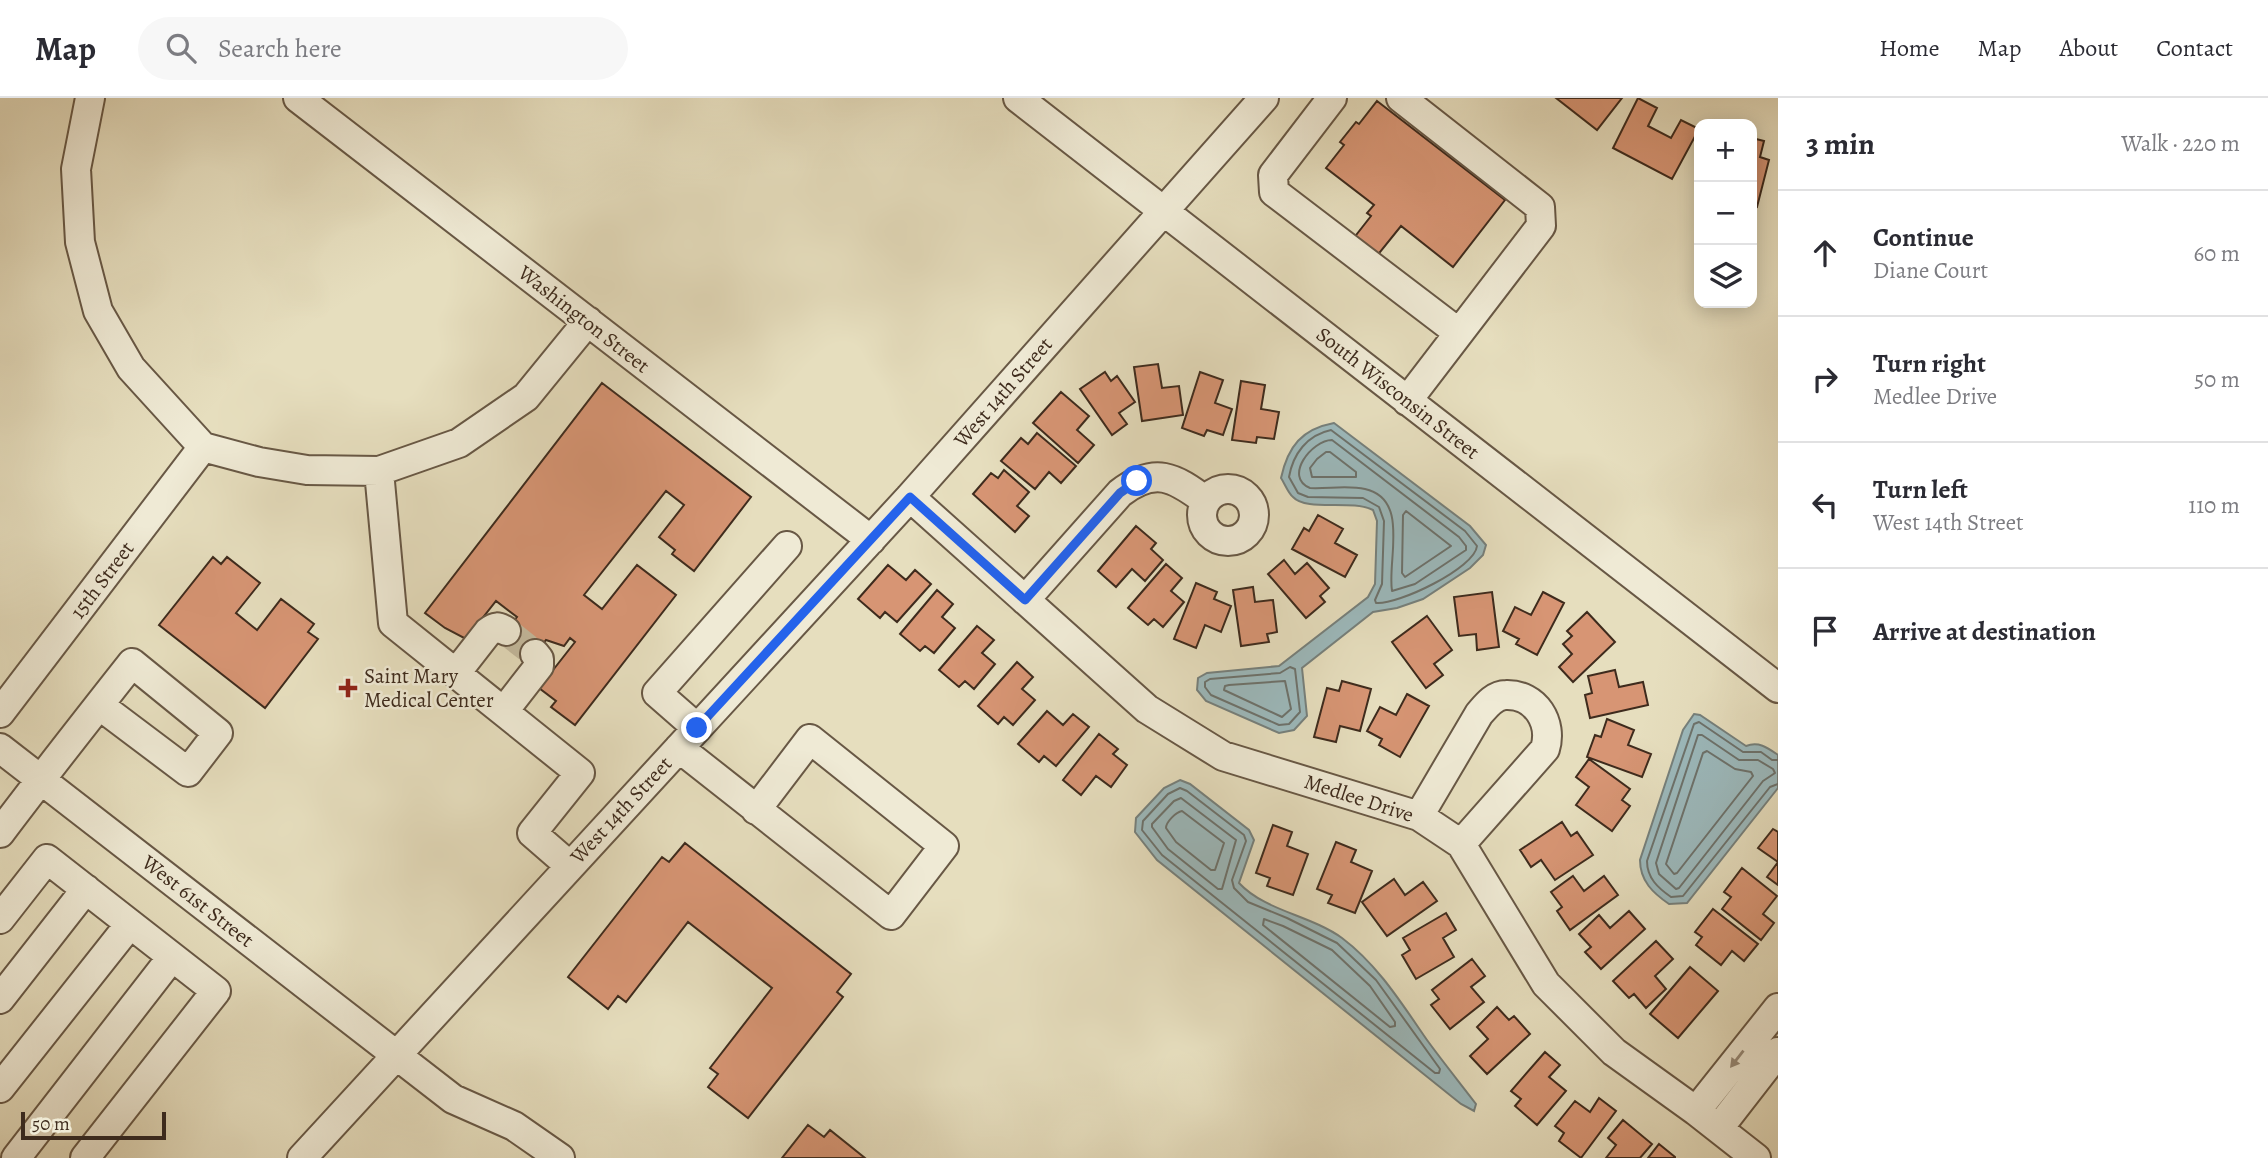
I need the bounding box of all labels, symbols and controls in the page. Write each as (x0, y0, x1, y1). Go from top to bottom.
search box (138, 17, 628, 80)
text: Map (35, 26, 96, 71)
icon: search (162, 29, 200, 67)
text: Search here (218, 31, 342, 66)
text: Home (1879, 32, 1940, 64)
text: Map (1978, 32, 2022, 64)
text: About (2060, 32, 2118, 64)
text: Contact (2156, 32, 2233, 64)
map controls (1694, 119, 1757, 308)
button: + (1694, 119, 1757, 182)
text: 3 min (1806, 124, 1875, 164)
text: Walk · 220 m (2121, 128, 2240, 159)
button: − (1694, 182, 1757, 245)
text: Continue (1873, 220, 1974, 255)
icon: ahead (1806, 234, 1844, 272)
text: 60 m (2193, 238, 2240, 269)
button: layers (1694, 245, 1757, 308)
text: Diane Court (1873, 255, 1988, 286)
street label: Washington Street (512, 258, 656, 379)
street label: South Wisconsin Street (1311, 320, 1486, 466)
street label: West 14th Street (947, 331, 1059, 454)
text: Turn right (1873, 346, 1986, 381)
icon: right (1806, 360, 1844, 398)
text: 50 m (2194, 364, 2240, 395)
text: Medlee Drive (1873, 381, 1997, 412)
route start (1121, 465, 1152, 496)
text: Turn left (1873, 472, 1968, 507)
icon: left (1806, 486, 1844, 524)
text: 110 m (2188, 490, 2240, 521)
text: West 14th Street (1873, 507, 2024, 538)
street label: 15th Street (64, 536, 140, 624)
icon: arrive (1806, 612, 1844, 650)
text: Arrive at destination (1873, 614, 2096, 649)
place label: Saint Mary Medical Center (364, 662, 494, 714)
marker: Saint Mary Medical Center (338, 678, 358, 698)
route end (681, 712, 712, 743)
street label: West 14th Street (563, 750, 678, 871)
street label: Medlee Drive (1301, 767, 1417, 829)
street label: West 61st Street (135, 848, 260, 954)
one-way arrow (1730, 1051, 1745, 1068)
scale bar (21, 1109, 166, 1141)
text: 50 m (32, 1111, 70, 1137)

